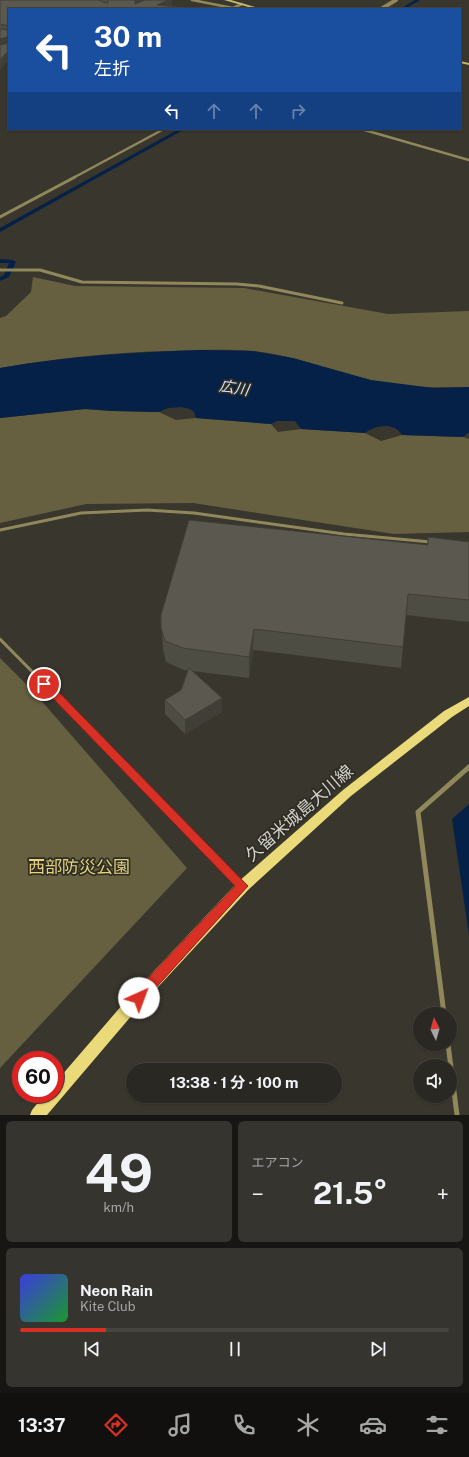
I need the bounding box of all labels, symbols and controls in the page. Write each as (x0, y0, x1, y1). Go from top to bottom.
text: 30 m (94, 20, 162, 53)
icon: left (28, 24, 80, 76)
text: 左折 (94, 58, 130, 79)
icon: left (161, 100, 183, 122)
icon: ahead (203, 100, 225, 122)
icon: ahead (245, 100, 267, 122)
icon: right (287, 100, 309, 122)
water label: 広川 (218, 377, 252, 399)
pin (27, 667, 61, 701)
icon: arrive (33, 673, 55, 695)
street label: 久留米城島大川線 (241, 761, 357, 865)
park label: 西部防災公園 (28, 857, 130, 877)
position arrow (118, 977, 160, 1019)
north arrow (413, 1007, 457, 1051)
map controls (413, 1007, 457, 1103)
speed limit sign: 60 (12, 1051, 64, 1103)
button: sound (413, 1059, 457, 1103)
text: 13:38 · 1 分 · 100 m (170, 1074, 298, 1091)
text: 49 (85, 1143, 153, 1204)
text: エアコン (252, 1155, 304, 1170)
text: 21.5° (313, 1175, 387, 1211)
text: − (252, 1181, 264, 1207)
text: + (437, 1181, 449, 1207)
text: km/h (103, 1200, 134, 1215)
text: Neon Rain (80, 1282, 153, 1299)
text: Kite Club (80, 1299, 135, 1314)
icon: previous (81, 1338, 103, 1360)
icon: pause (224, 1338, 246, 1360)
icon: next (367, 1338, 389, 1360)
icon: directions (102, 1411, 130, 1439)
icon: music (166, 1411, 194, 1439)
icon: phone (230, 1411, 258, 1439)
icon: climate (294, 1411, 322, 1439)
icon: car (359, 1411, 387, 1439)
icon: filters (423, 1411, 451, 1439)
text: 13:37 (18, 1415, 66, 1436)

